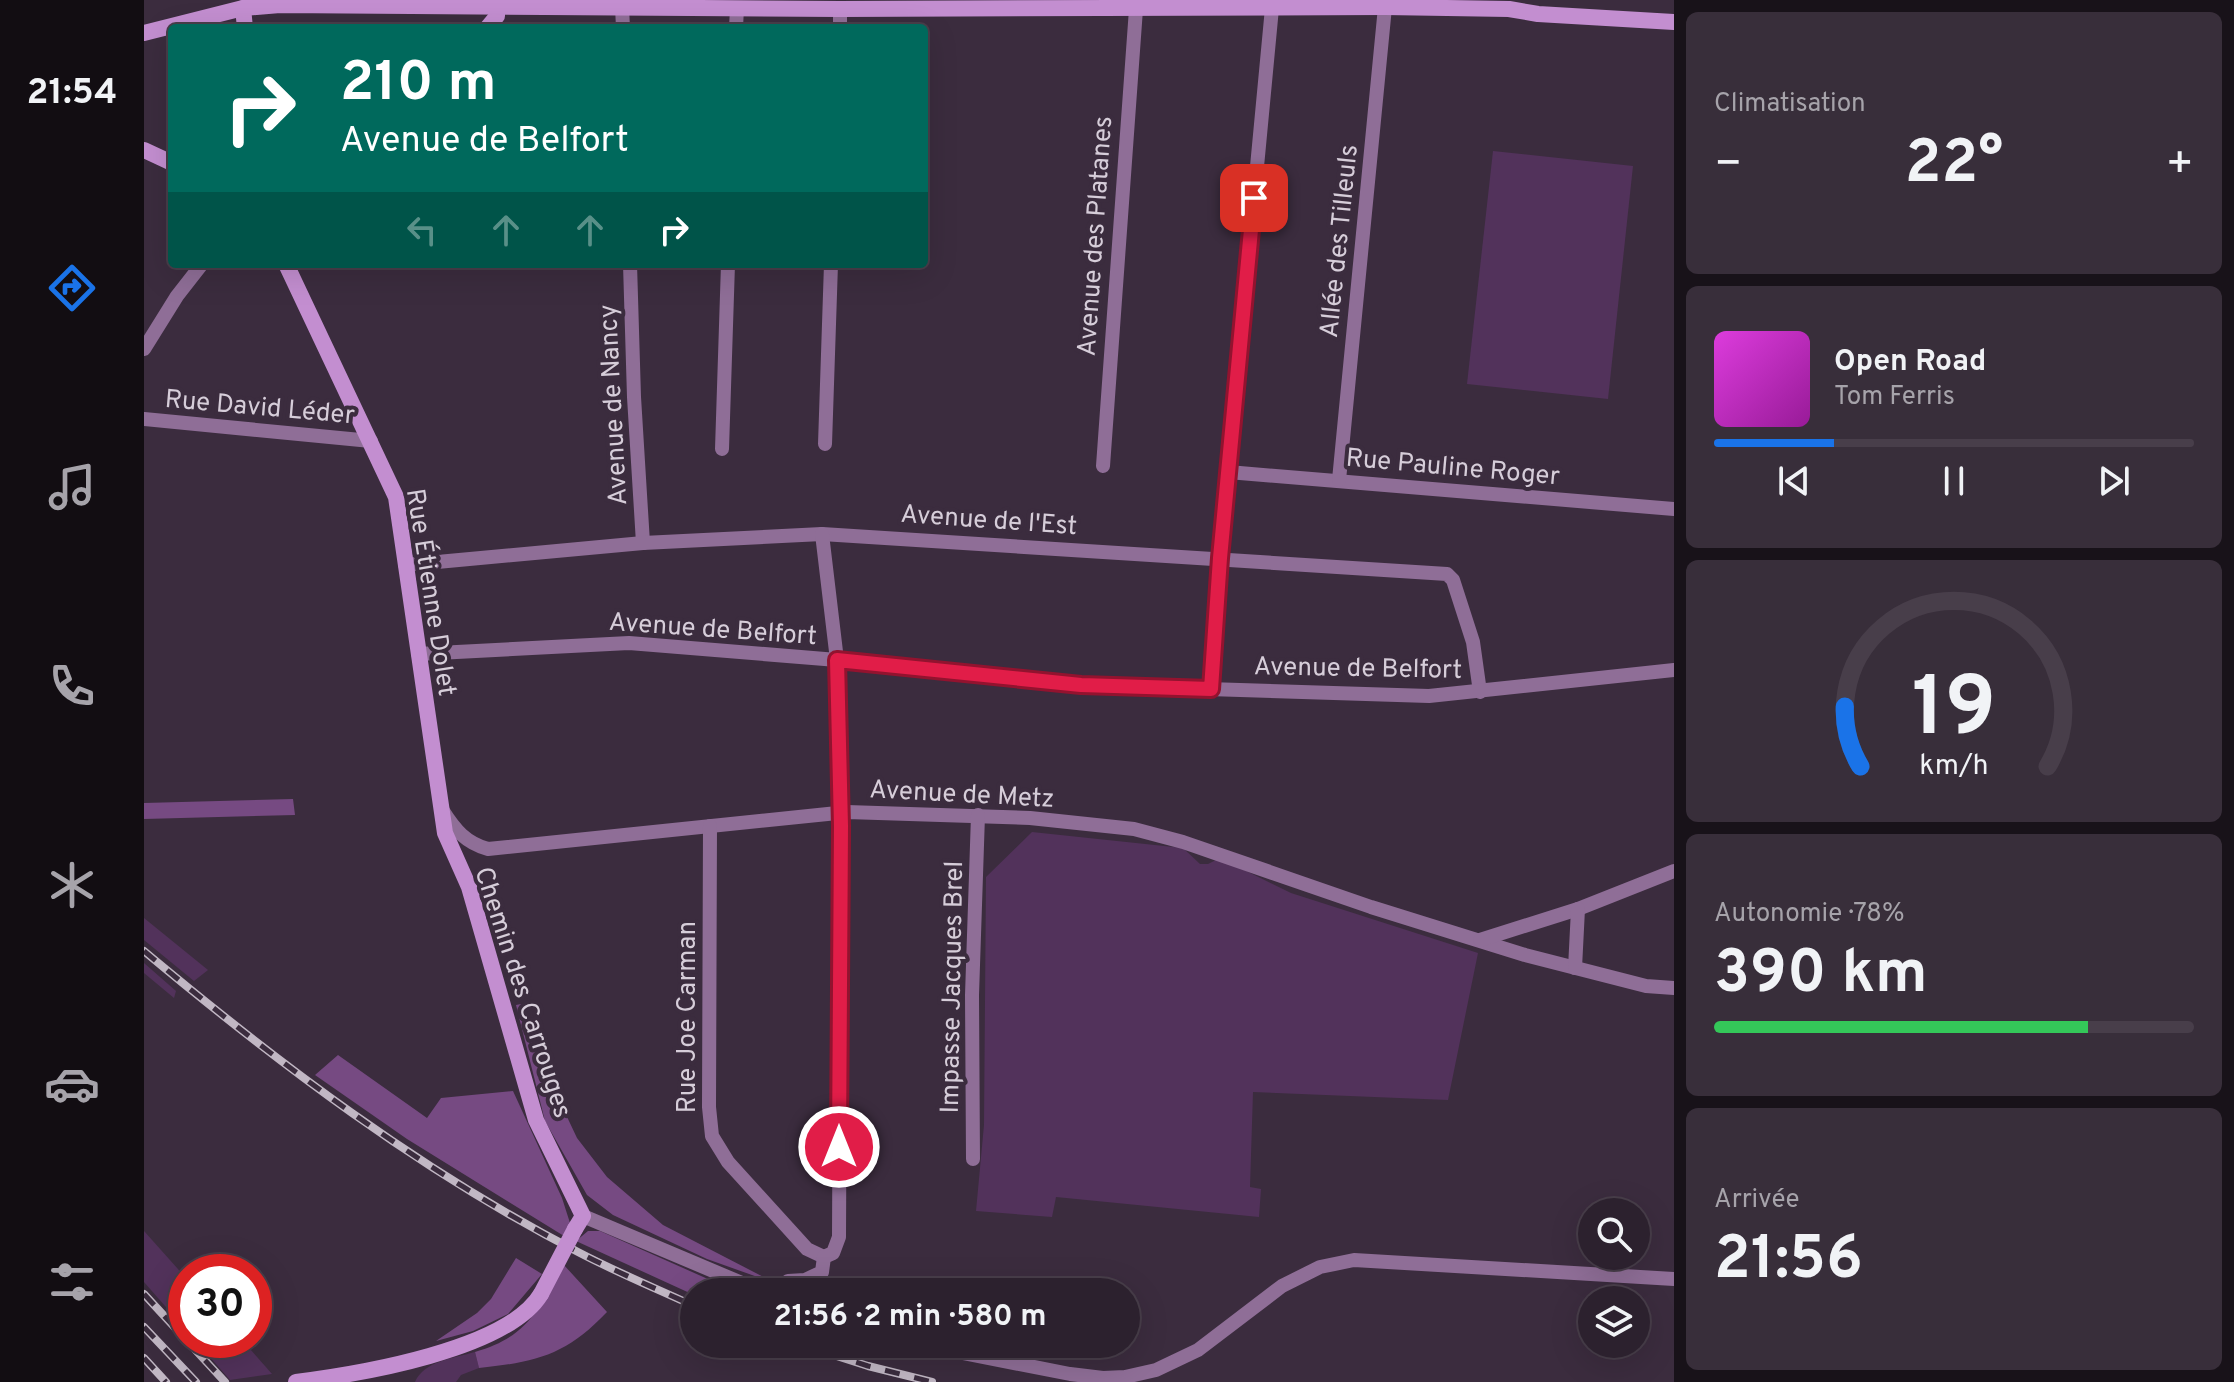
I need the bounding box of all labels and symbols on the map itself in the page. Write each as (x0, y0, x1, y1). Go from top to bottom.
street label: Avenue des Platanes (1072, 115, 1121, 357)
street label: Allée des Tilleuls (1314, 143, 1367, 339)
pin (1220, 164, 1288, 232)
street label: Avenue de Nancy (593, 303, 636, 506)
street label: Rue David Léder (163, 384, 356, 433)
street label: Rue Pauline Roger (1344, 443, 1561, 494)
street label: Rue Étienne Dolet (397, 486, 464, 698)
street label: Avenue de l'Est (899, 499, 1078, 544)
street label: Avenue de Belfort (608, 607, 818, 654)
street label: Avenue de Belfort (1253, 651, 1463, 688)
street label: Avenue de Metz (869, 774, 1055, 817)
street label: Impasse Jacques Brel (935, 860, 972, 1114)
street label: Chemin des Carrouges (465, 863, 578, 1122)
street label: Rue Joe Carman (672, 921, 705, 1113)
position arrow (797, 1105, 881, 1189)
speed limit sign: 30 (168, 1254, 272, 1358)

